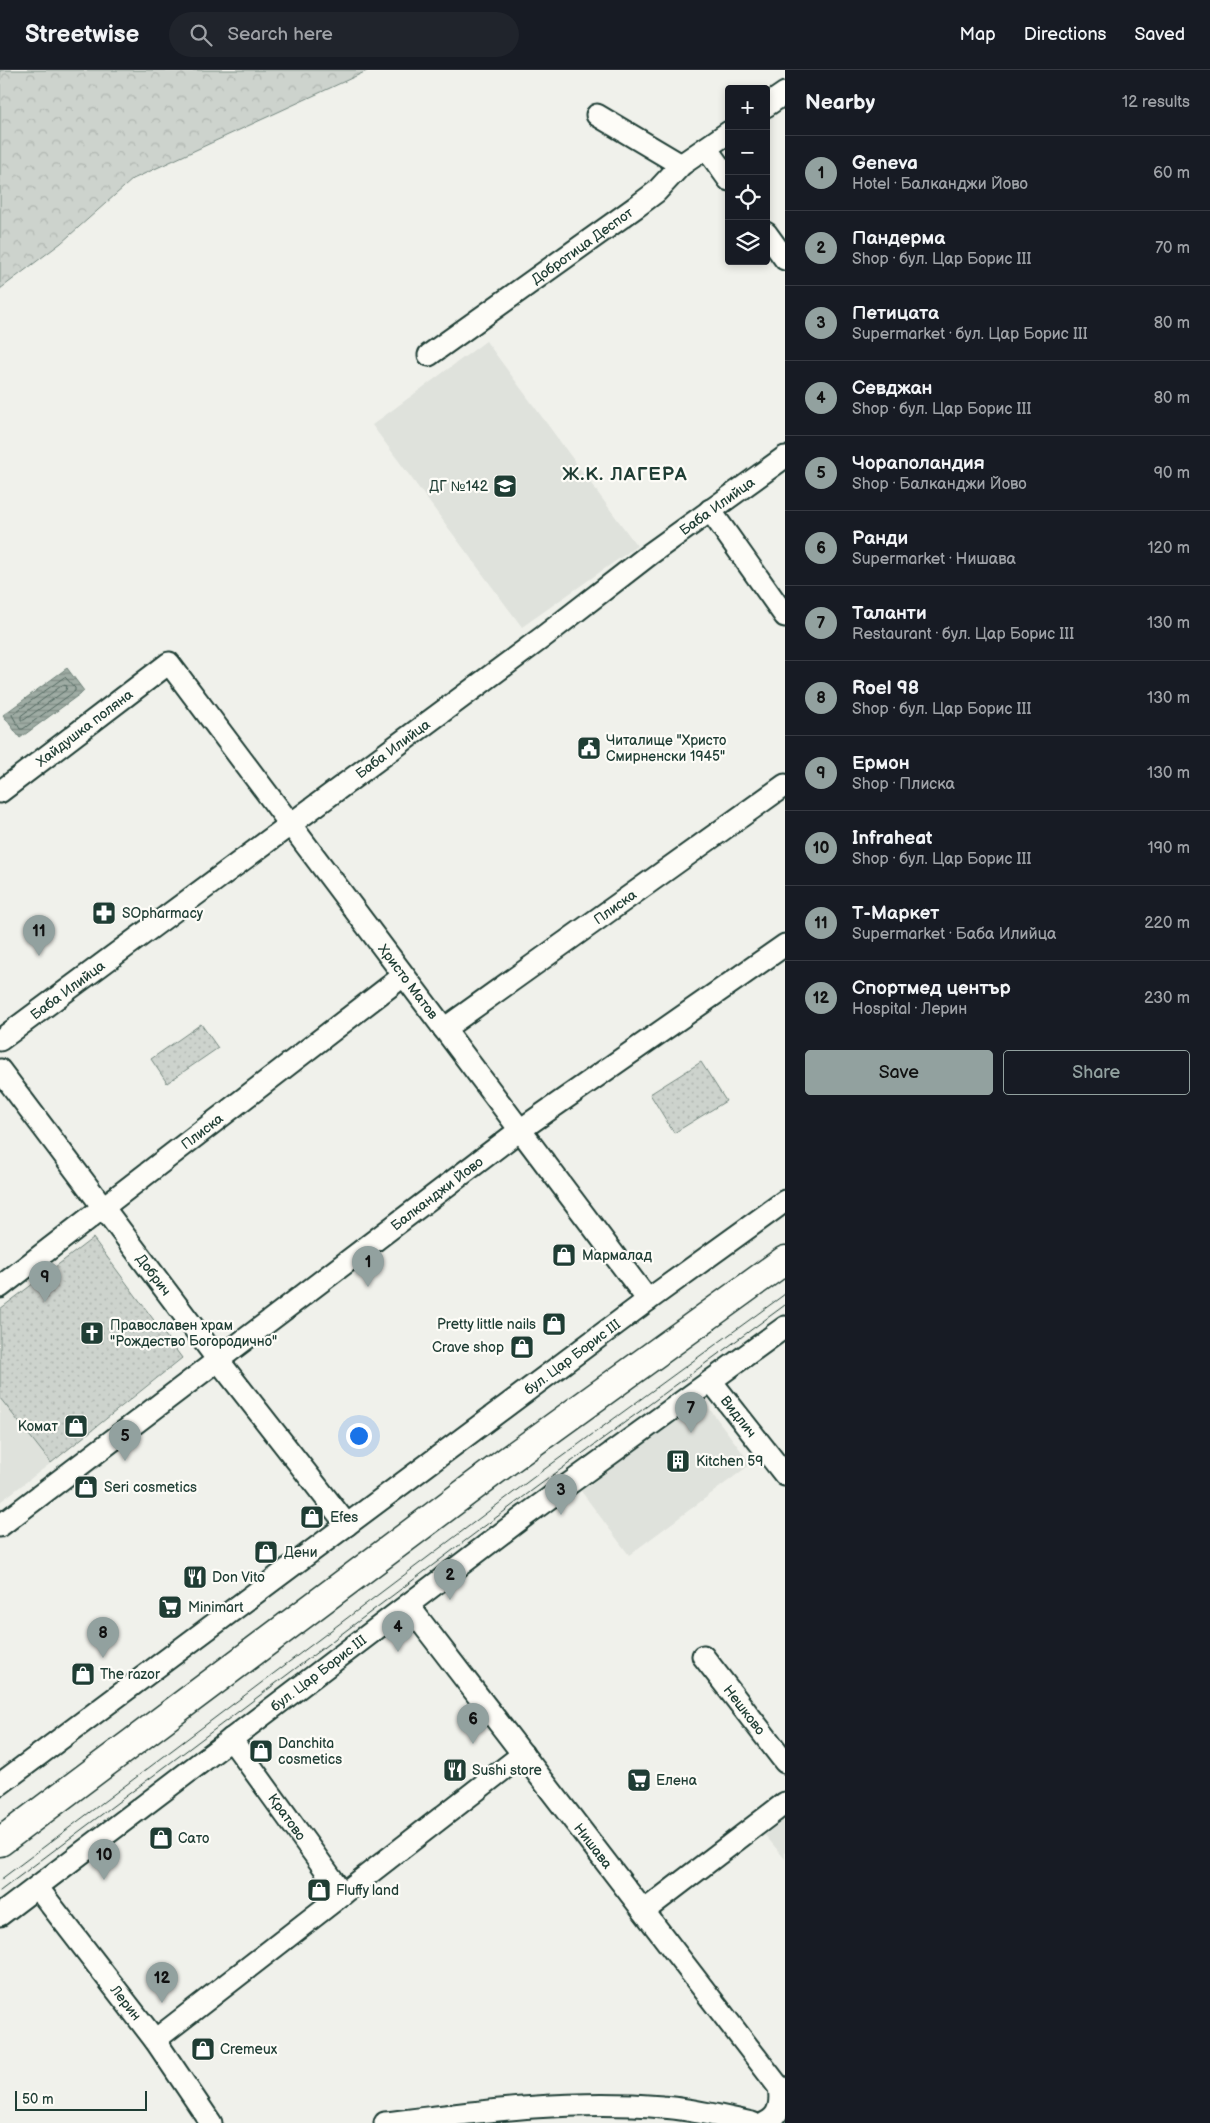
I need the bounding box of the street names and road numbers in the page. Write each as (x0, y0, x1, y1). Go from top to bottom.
street label: Добротица Деспот (528, 204, 637, 288)
street label: Баба Илийца (676, 473, 759, 539)
street label: Хайдушка поляна (33, 685, 137, 770)
street label: Баба Илийца (352, 715, 434, 782)
street label: Плиска (590, 886, 640, 928)
street label: Христо Матов (374, 941, 442, 1023)
street label: Баба Илийца (27, 957, 109, 1024)
street label: Плиска (178, 1110, 227, 1153)
street label: Балканджи Йово (388, 1153, 487, 1234)
street label: Добрич (132, 1251, 175, 1299)
street label: бул. Цар Борис III (521, 1316, 624, 1399)
street label: Видлич (717, 1392, 760, 1441)
street label: бул. Цар Борис III (267, 1631, 370, 1715)
street label: Нешково (720, 1682, 769, 1738)
street label: Кратово (264, 1790, 309, 1844)
street label: Нишава (570, 1820, 616, 1873)
street label: Лерин (106, 1981, 145, 2024)

